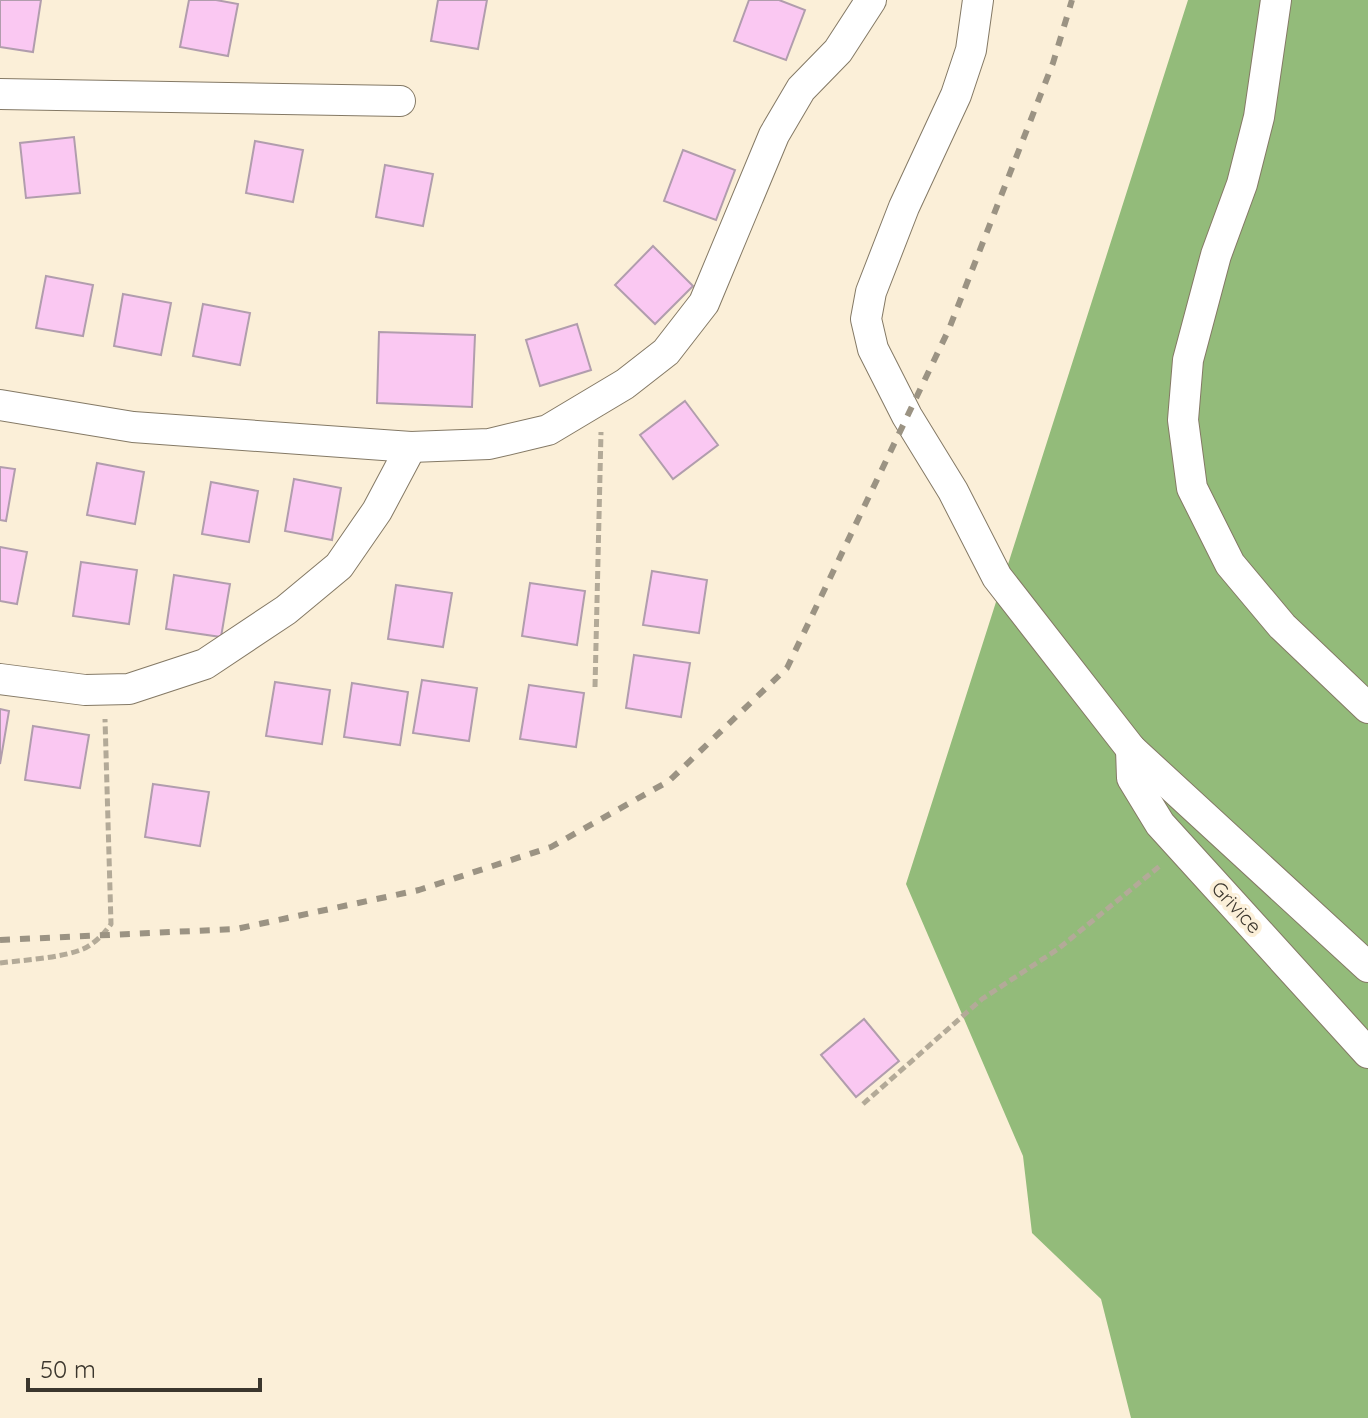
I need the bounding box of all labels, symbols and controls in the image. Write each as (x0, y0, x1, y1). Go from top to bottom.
street label: Grivice (1207, 876, 1267, 938)
scale bar (28, 1342, 260, 1392)
text: 50 m (40, 1354, 96, 1384)

